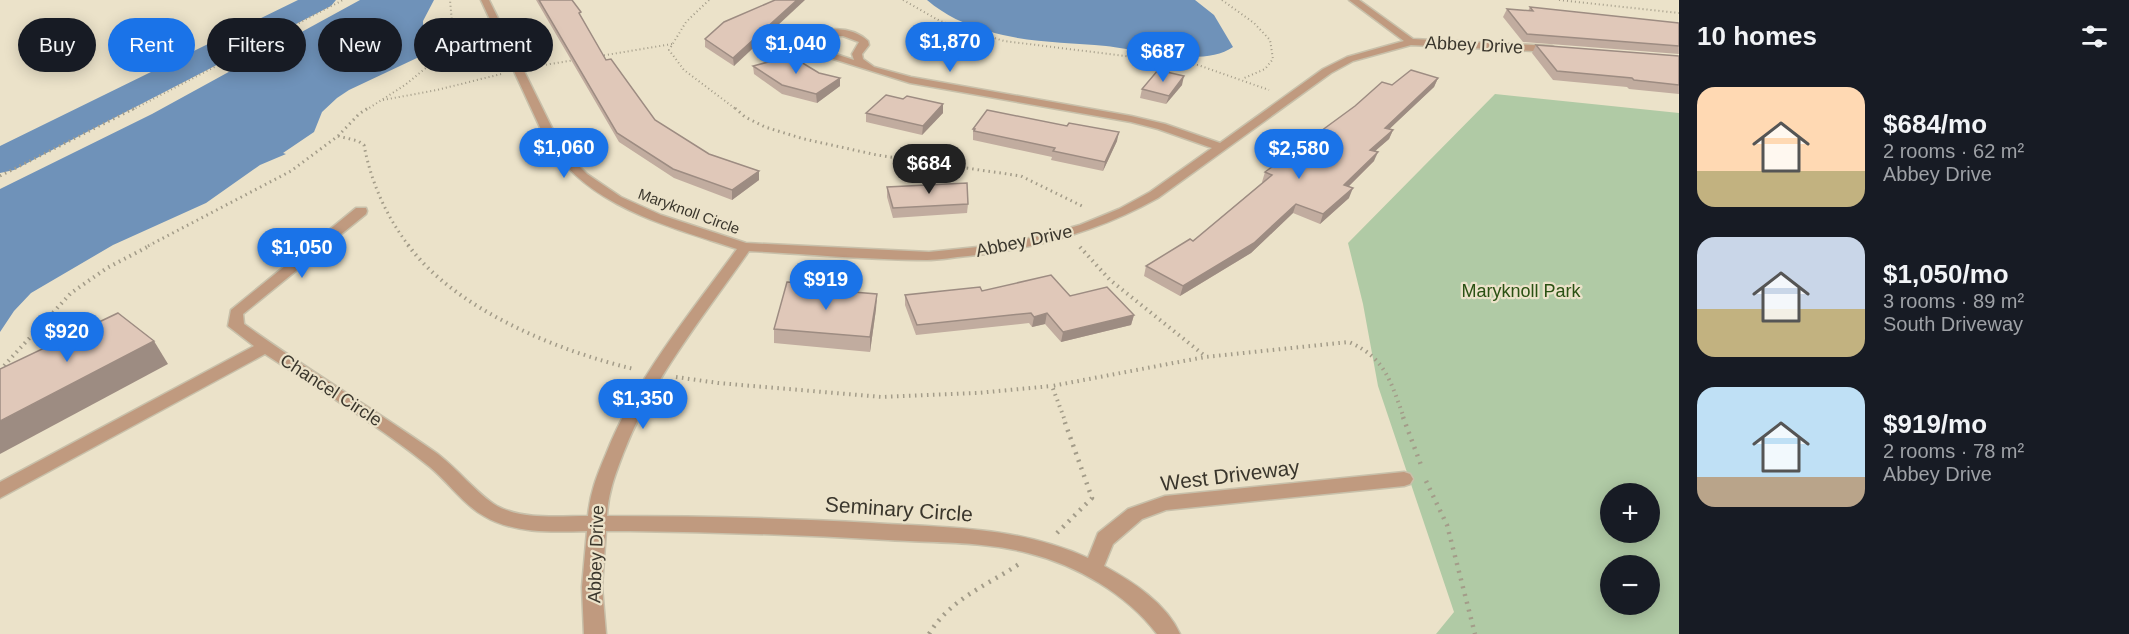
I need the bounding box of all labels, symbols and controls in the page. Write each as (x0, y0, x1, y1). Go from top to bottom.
chip: Buy (18, 18, 96, 72)
chip: Rent (108, 18, 195, 72)
chip: Filters (207, 18, 306, 72)
chip: New (318, 18, 402, 72)
chip: Apartment (414, 18, 553, 72)
icon: filters (2078, 20, 2111, 53)
text: 10 homes (1697, 21, 1817, 51)
pin: $1,870 (901, 22, 999, 73)
pin: $1,040 (747, 24, 845, 75)
text: $1,870 (919, 30, 981, 52)
text: $1,040 (765, 32, 827, 54)
pin: $687 (1127, 32, 1199, 83)
street label: Abbey Drive (1425, 32, 1523, 58)
text: $687 (1141, 40, 1185, 62)
text: $684/mo (1883, 109, 1987, 139)
icon: home (1745, 111, 1817, 183)
pin: $1,060 (515, 128, 613, 179)
pin: $2,580 (1250, 129, 1348, 180)
text: $1,060 (533, 136, 595, 158)
text: $2,580 (1268, 137, 1330, 159)
text: 2 rooms · 62 m² (1883, 140, 2024, 162)
pin: $684 (893, 144, 965, 195)
text: $684 (907, 152, 951, 174)
text: Abbey Drive (1883, 163, 1992, 185)
street label: Maryknoll Circle (636, 185, 742, 237)
street label: Abbey Drive (974, 221, 1074, 261)
pin: $1,050 (253, 228, 351, 279)
text: $1,050 (271, 236, 333, 258)
text: $1,050/mo (1883, 259, 2009, 289)
pin: $919 (790, 260, 862, 311)
icon: home (1745, 261, 1817, 333)
text: $919 (804, 268, 848, 290)
park label: Maryknoll Park (1461, 281, 1582, 301)
text: 3 rooms · 89 m² (1883, 290, 2024, 312)
pin: $920 (31, 312, 103, 363)
text: South Driveway (1883, 313, 2023, 335)
text: $920 (45, 320, 89, 342)
street label: Chancel Circle (276, 350, 386, 430)
pin: $1,350 (594, 379, 692, 430)
text: $1,350 (612, 387, 674, 409)
text: $919/mo (1883, 409, 1987, 439)
icon: home (1745, 411, 1817, 483)
text: 2 rooms · 78 m² (1883, 440, 2024, 462)
street label: West Driveway (1159, 455, 1301, 495)
text: Abbey Drive (1883, 463, 1992, 485)
map controls (1600, 483, 1660, 615)
button: + (1600, 483, 1660, 543)
street label: Seminary Circle (824, 492, 974, 526)
street label: Abbey Drive (584, 505, 608, 603)
button: − (1600, 555, 1660, 615)

